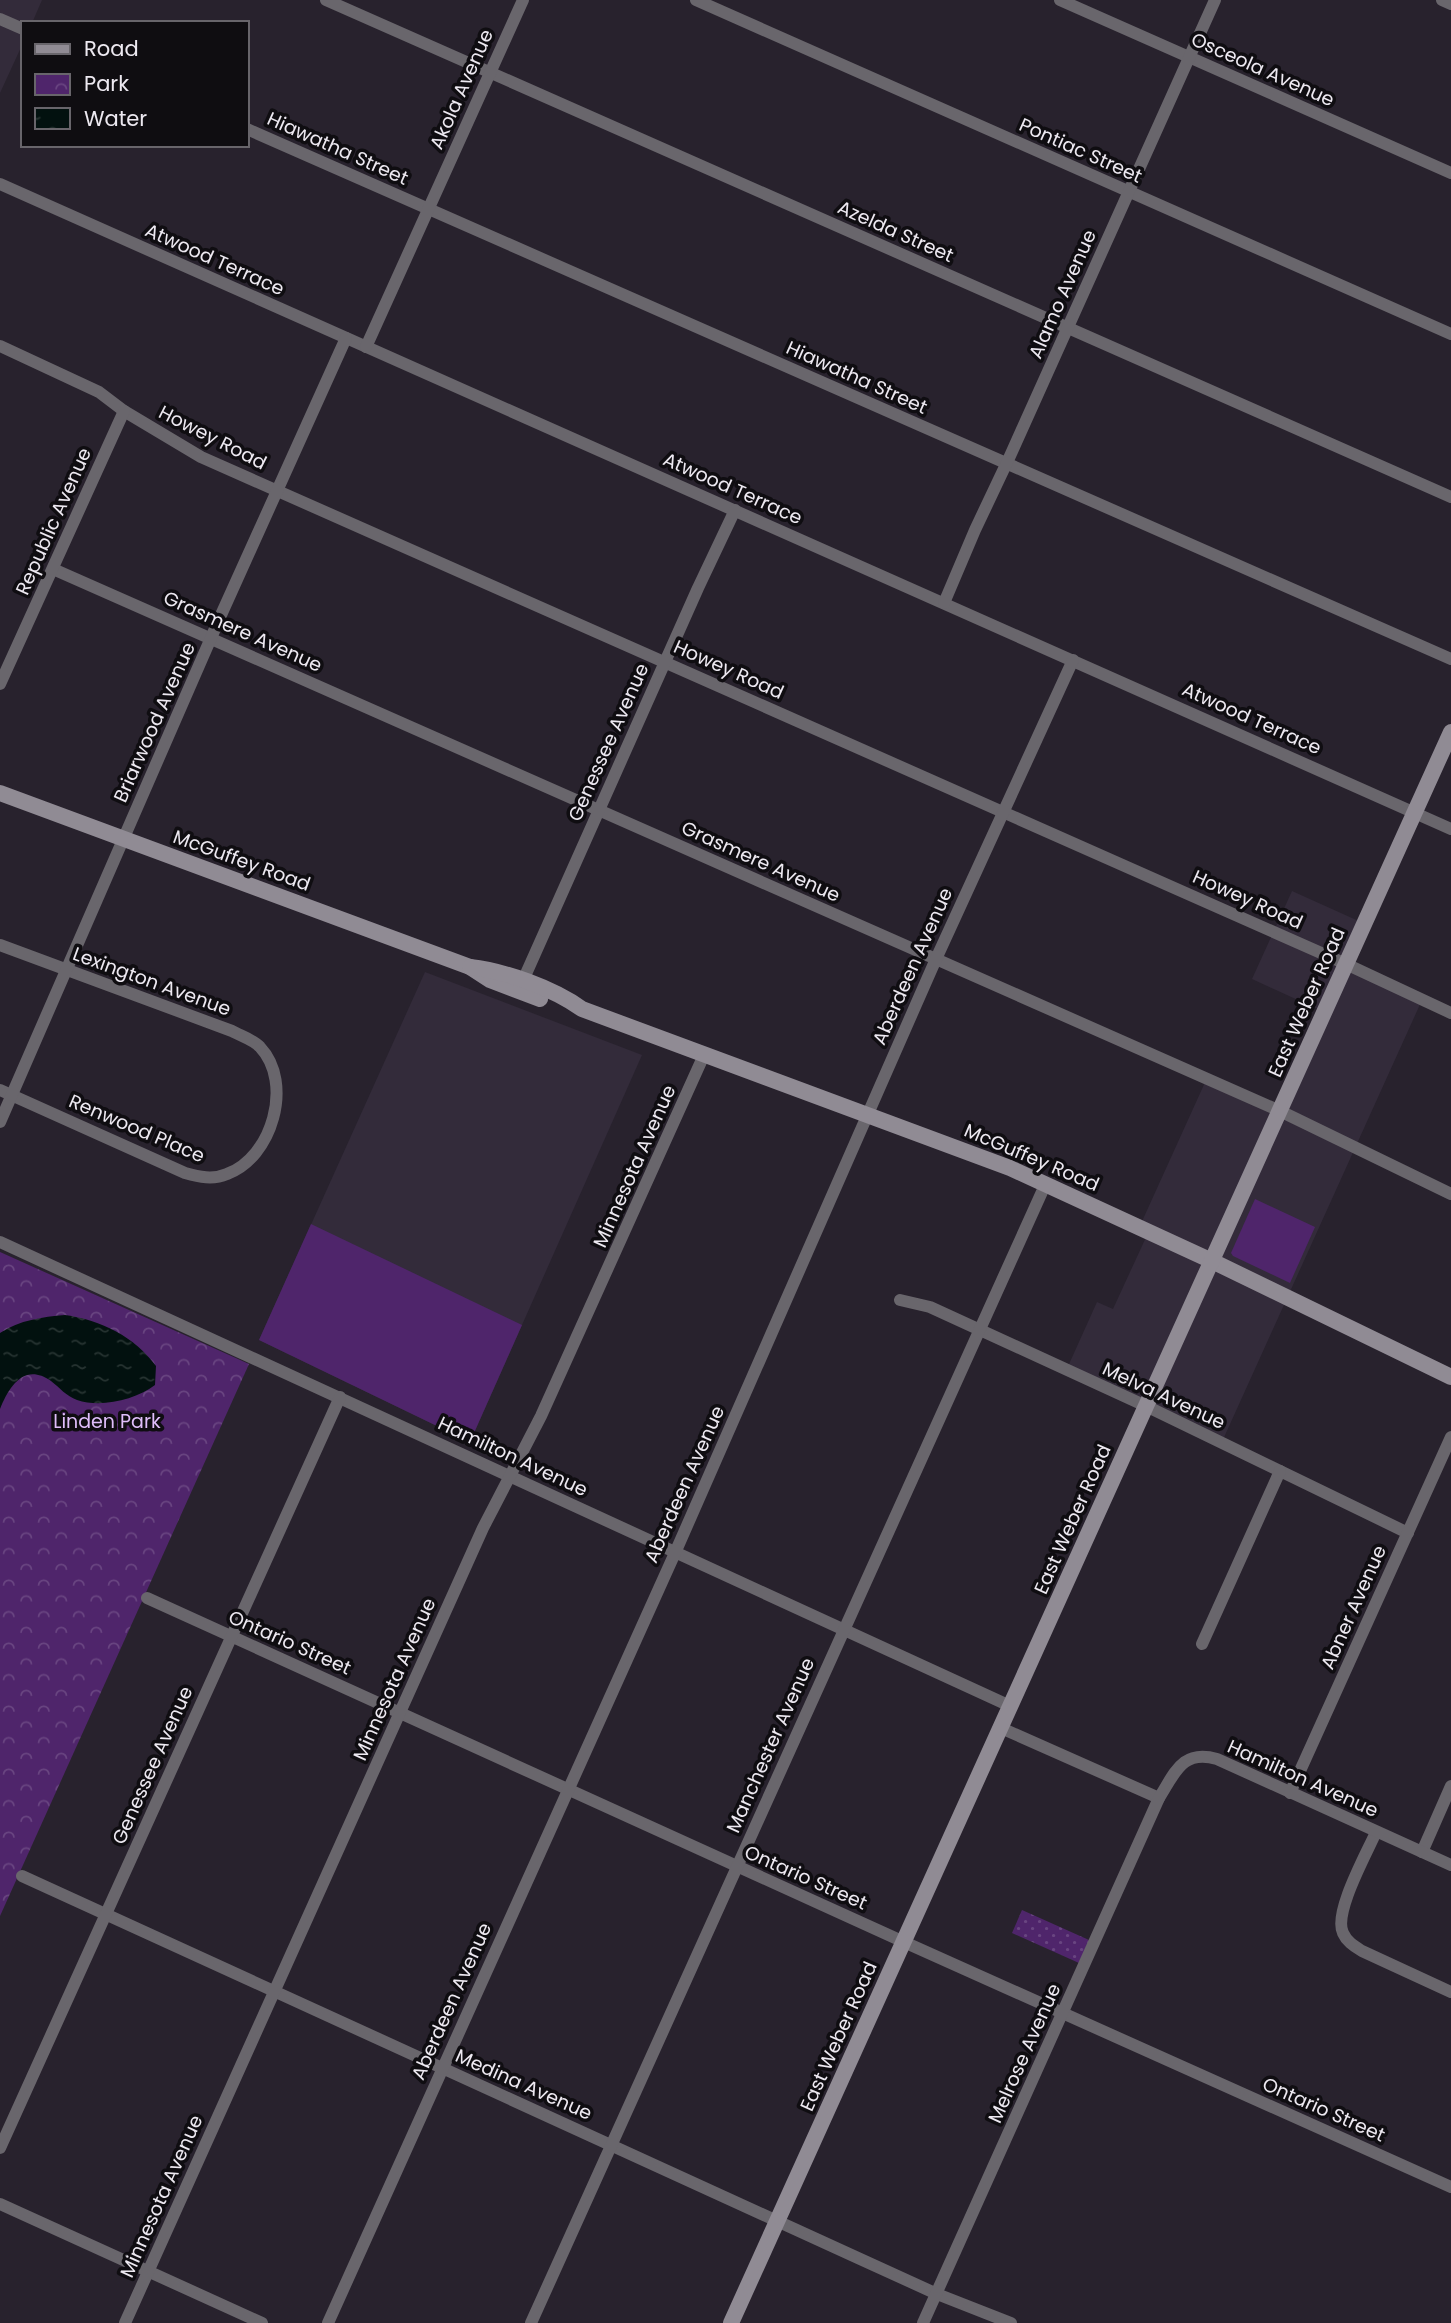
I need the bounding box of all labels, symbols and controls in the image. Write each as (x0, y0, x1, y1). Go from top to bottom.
legend (21, 21, 248, 147)
street label: Akola Avenue (423, 25, 500, 153)
street label: Osceola Avenue (1187, 26, 1339, 113)
text: Road (84, 34, 139, 63)
text: Park (84, 69, 129, 98)
text: Water (84, 104, 147, 133)
street label: Hiawatha Street (263, 105, 413, 192)
street label: Pontiac Street (1015, 111, 1147, 190)
street label: Azelda Street (834, 194, 958, 269)
street label: Atwood Terrace (141, 217, 289, 302)
street label: Alamo Avenue (1022, 225, 1103, 363)
street label: Hiawatha Street (782, 334, 932, 421)
street label: Howey Road (154, 399, 271, 476)
street label: Republic Avenue (9, 443, 98, 599)
street label: Atwood Terrace (659, 446, 807, 531)
street label: Grasmere Avenue (159, 584, 327, 679)
street label: Howey Road (669, 633, 788, 706)
street label: Briarwood Avenue (107, 638, 202, 806)
street label: Genessee Avenue (561, 659, 655, 825)
street label: Atwood Terrace (1178, 676, 1326, 761)
street label: Grasmere Avenue (677, 814, 845, 909)
street label: McGuffey Road (169, 823, 314, 898)
street label: Howey Road (1188, 863, 1307, 936)
street label: Aberdeen Avenue (866, 883, 959, 1049)
street label: East Weber Road (1261, 923, 1352, 1081)
street label: Lexington Avenue (69, 940, 235, 1023)
street label: Minnesota Avenue (586, 1081, 682, 1252)
street label: Renwood Place (65, 1088, 209, 1169)
street label: McGuffey Road (960, 1117, 1103, 1198)
street label: Melva Avenue (1098, 1355, 1230, 1436)
street label: Aberdeen Avenue (638, 1401, 731, 1567)
park label: Linden Park (53, 1408, 161, 1435)
street label: Hamilton Avenue (433, 1410, 592, 1503)
street label: East Weber Road (1027, 1440, 1118, 1598)
street label: Abner Avenue (1314, 1541, 1393, 1673)
street label: Minnesota Avenue (346, 1594, 442, 1765)
street label: Ontario Street (224, 1603, 355, 1682)
street label: Manchester Avenue (720, 1653, 821, 1837)
street label: Genessee Avenue (105, 1682, 199, 1848)
street label: Hamilton Avenue (1223, 1733, 1383, 1824)
street label: Ontario Street (740, 1838, 871, 1917)
street label: Aberdeen Avenue (405, 1918, 498, 2084)
street label: East Weber Road (793, 1957, 884, 2115)
street label: Melrose Avenue (982, 1979, 1067, 2127)
street label: Medina Avenue (451, 2042, 596, 2127)
street label: Ontario Street (1258, 2070, 1389, 2149)
street label: Minnesota Avenue (113, 2111, 209, 2282)

